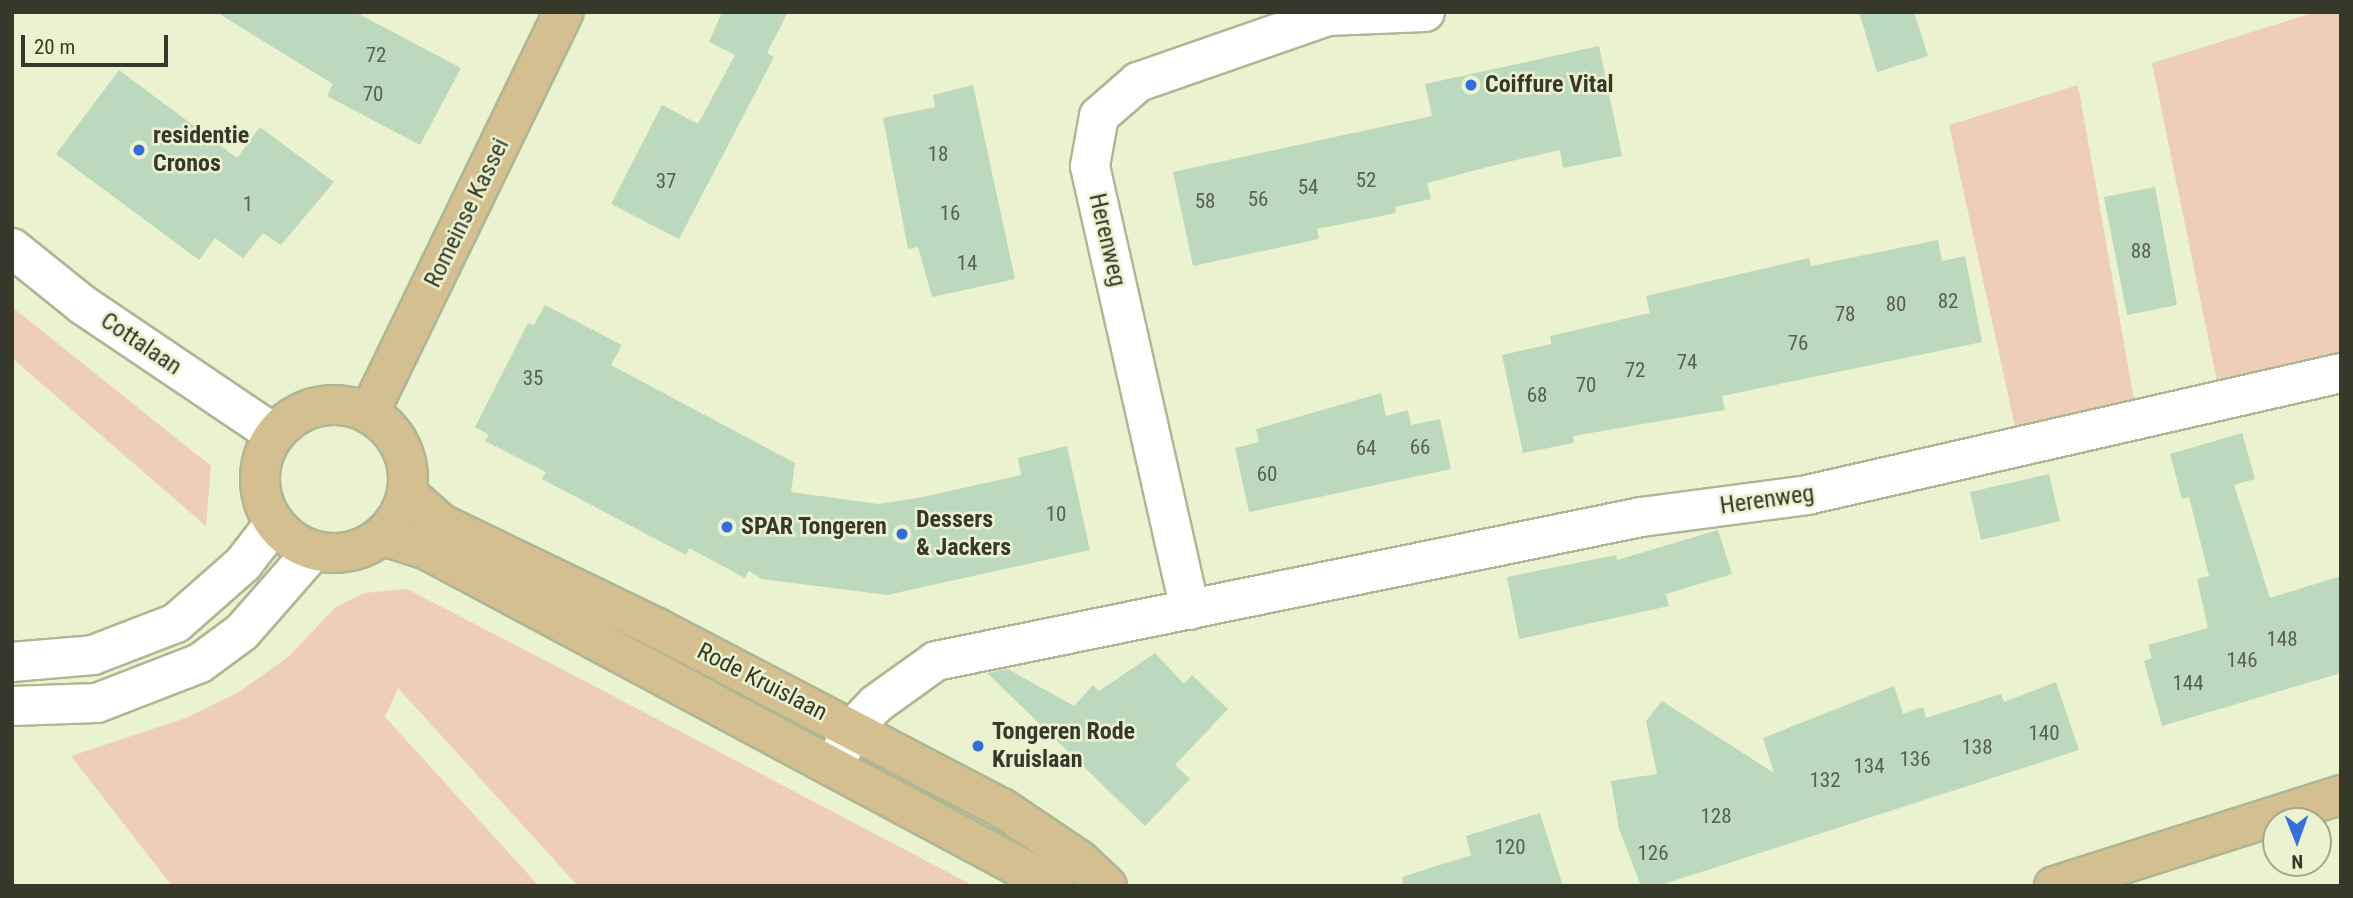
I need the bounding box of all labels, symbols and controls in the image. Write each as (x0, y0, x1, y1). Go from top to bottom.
scale bar (24, 21, 172, 65)
text: 20 m (34, 35, 75, 59)
house number: 72 (366, 42, 386, 68)
place label: Coiffure Vital (1485, 71, 1614, 99)
marker: Coiffure Vital (1463, 77, 1479, 93)
house number: 70 (363, 81, 383, 107)
place label: residentie Cronos (153, 122, 249, 178)
street label: Romeinse Kassei (419, 134, 515, 292)
house number: 18 (928, 141, 948, 167)
marker: residentie Cronos (131, 142, 147, 158)
house number: 52 (1356, 167, 1376, 193)
house number: 37 (656, 168, 676, 194)
house number: 54 (1298, 174, 1318, 200)
house number: 56 (1248, 186, 1268, 212)
house number: 58 (1195, 188, 1215, 214)
house number: 1 (243, 191, 253, 217)
street label: Herenweg (1082, 191, 1132, 289)
house number: 16 (940, 200, 960, 226)
house number: 88 (2131, 238, 2151, 264)
house number: 14 (957, 250, 977, 276)
house number: 82 (1938, 288, 1958, 314)
house number: 80 (1886, 291, 1906, 317)
house number: 78 (1835, 301, 1855, 327)
street label: Cottalaan (95, 306, 187, 382)
house number: 76 (1788, 330, 1808, 356)
house number: 74 (1677, 349, 1697, 375)
house number: 72 (1625, 357, 1645, 383)
house number: 35 (523, 365, 543, 391)
house number: 70 (1576, 372, 1596, 398)
house number: 68 (1527, 382, 1547, 408)
house number: 66 (1410, 434, 1430, 460)
house number: 64 (1356, 435, 1376, 461)
house number: 60 (1257, 461, 1277, 487)
street label: Herenweg (1718, 479, 1816, 521)
house number: 10 (1046, 501, 1066, 527)
place label: Dessers & Jackers (916, 506, 1011, 562)
place label: SPAR Tongeren (741, 513, 888, 541)
marker: SPAR Tongeren (719, 519, 735, 535)
marker: Dessers & Jackers (894, 526, 910, 542)
house number: 148 (2266, 626, 2298, 652)
street label: Rode Kruislaan (692, 637, 832, 727)
house number: 146 (2226, 647, 2258, 673)
house number: 144 (2172, 670, 2204, 696)
place label: Tongeren Rode Kruislaan (992, 718, 1135, 774)
house number: 140 (2028, 720, 2060, 746)
house number: 138 (1961, 734, 1993, 760)
marker: Tongeren Rode Kruislaan (970, 738, 986, 754)
house number: 136 (1899, 746, 1931, 772)
house number: 134 (1853, 753, 1885, 779)
house number: 132 (1809, 767, 1841, 793)
house number: 128 (1700, 803, 1732, 829)
north arrow (2262, 807, 2332, 877)
house number: 120 (1494, 834, 1526, 860)
house number: 126 (1637, 840, 1669, 866)
text: N (2291, 850, 2303, 873)

